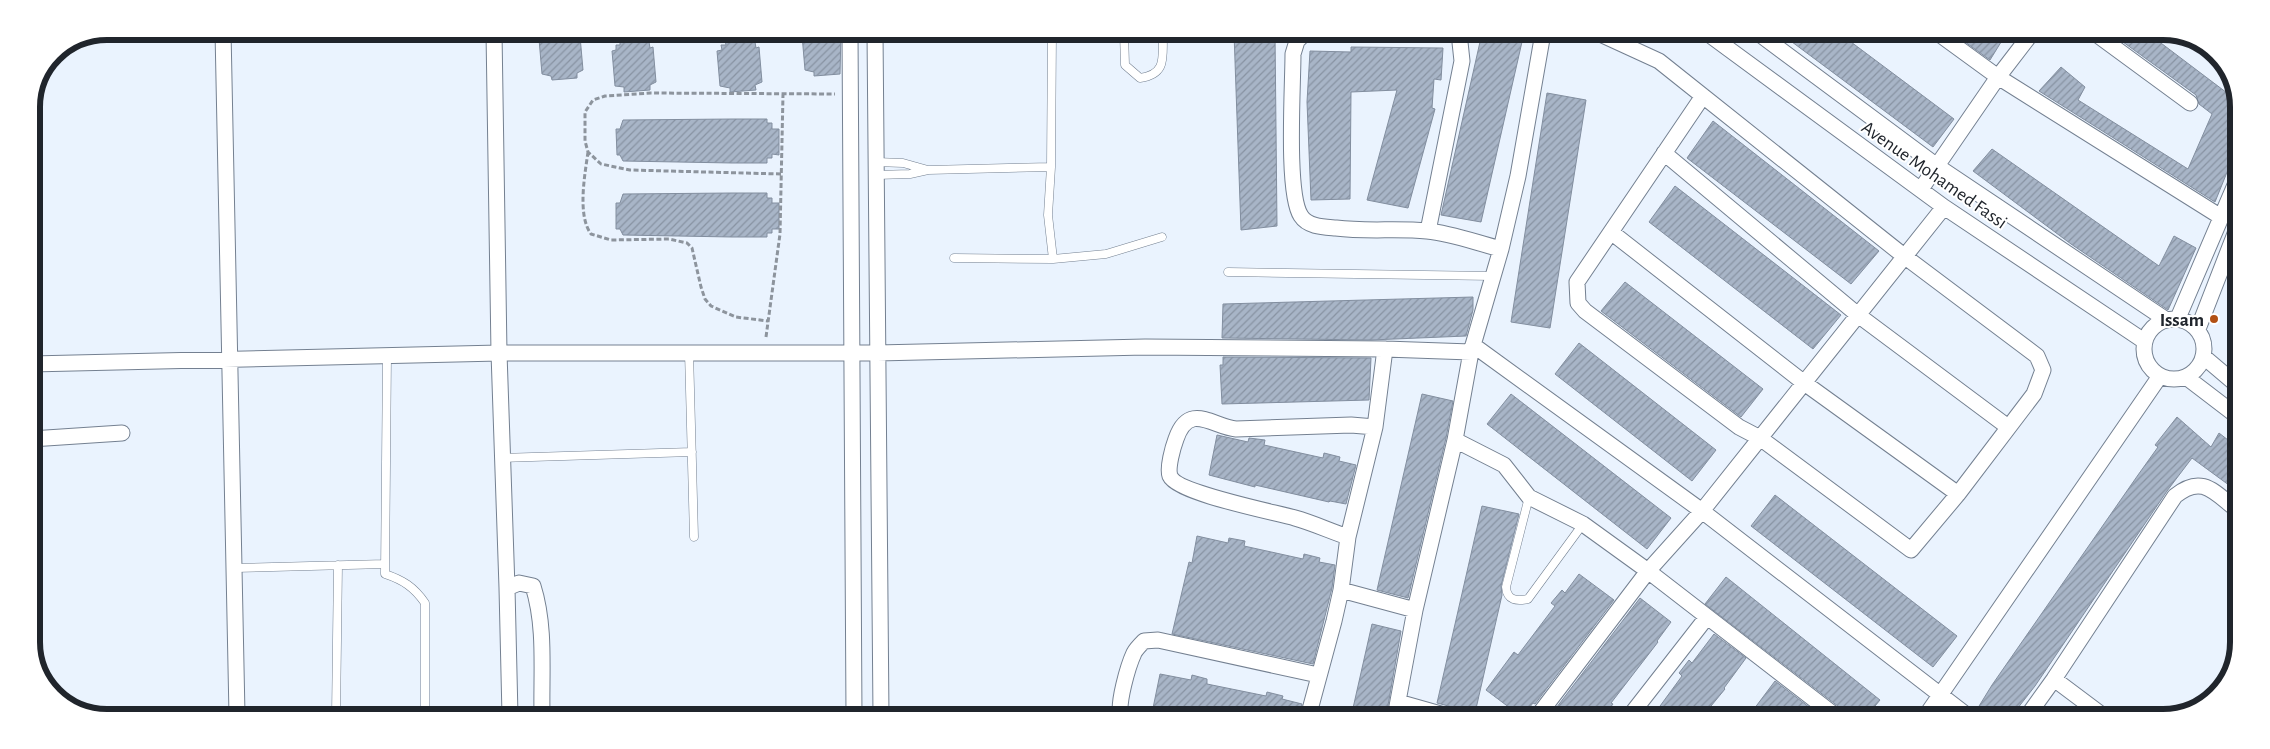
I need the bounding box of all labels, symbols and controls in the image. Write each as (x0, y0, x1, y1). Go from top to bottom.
street label: Avenue Mohamed Fassi (1858, 118, 2010, 233)
place label: Issam (2160, 311, 2204, 330)
marker: Issam (2208, 313, 2220, 325)

